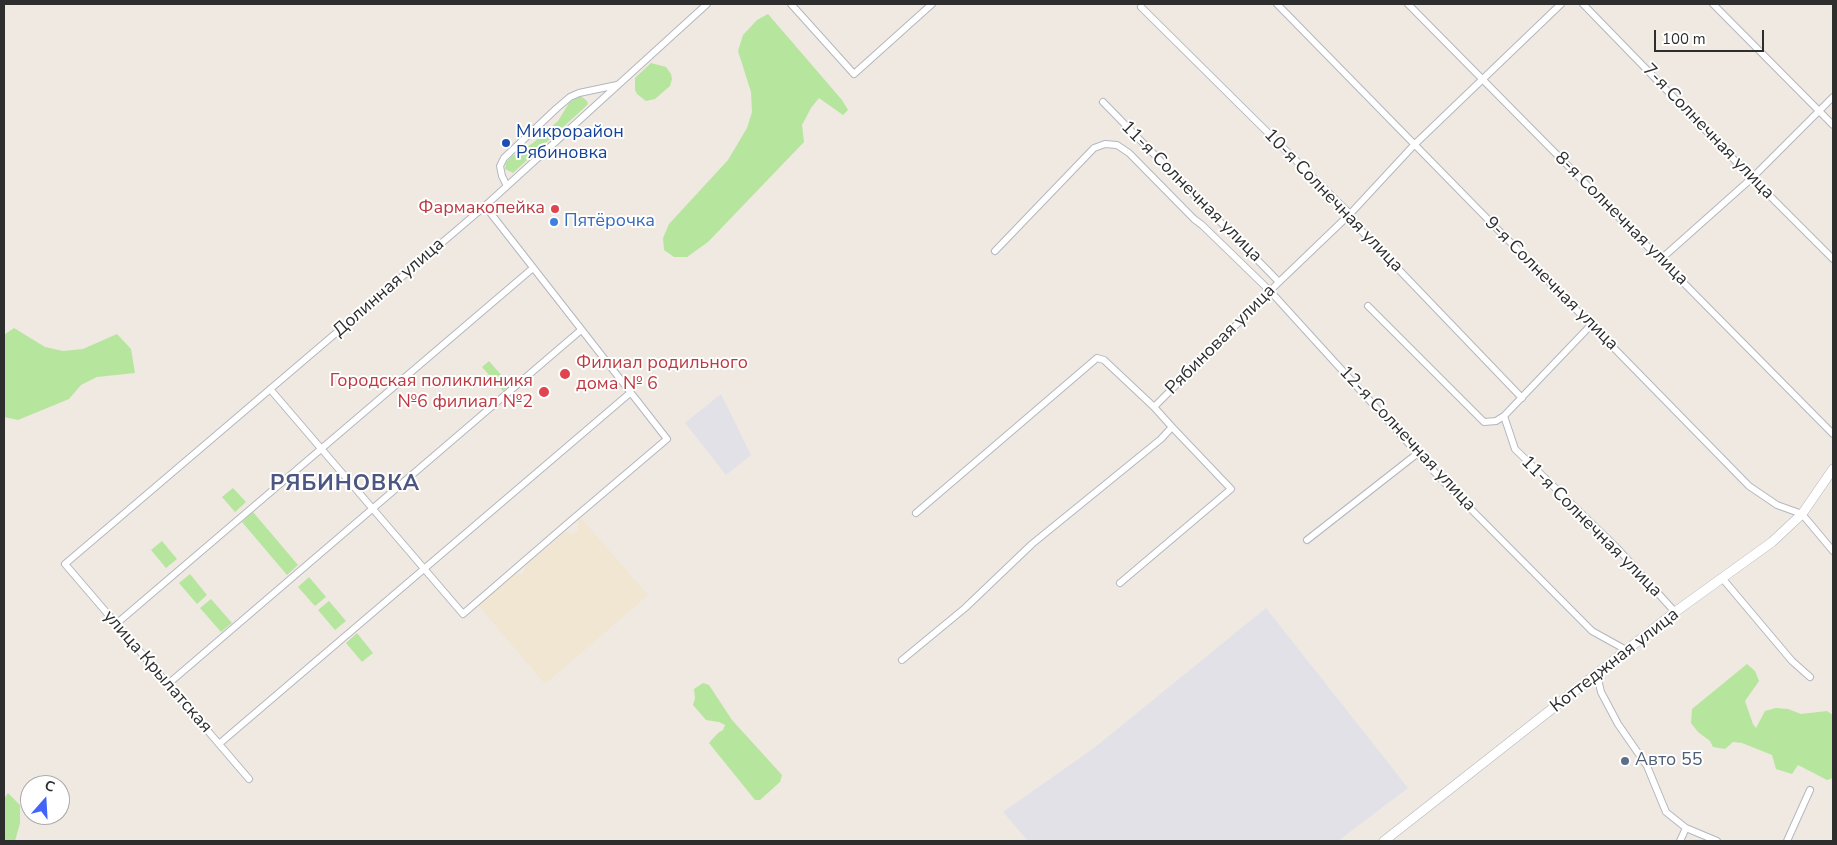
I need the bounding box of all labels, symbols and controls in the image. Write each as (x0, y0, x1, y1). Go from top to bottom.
scale bar (1657, 20, 1767, 52)
text: 100 m (1662, 29, 1706, 49)
street label: 7-я Солнечная улица (1638, 60, 1778, 204)
street label: 11-я Солнечная улица (1116, 117, 1266, 267)
place label: Микрорайон Рябиновка (516, 122, 624, 164)
street label: 10-я Солнечная улица (1259, 125, 1407, 277)
marker: Микрорайон Рябиновка (500, 137, 512, 149)
street label: 8-я Солнечная улица (1550, 148, 1692, 290)
place label: Фармакопейка (418, 198, 545, 220)
marker: Фармакопейка (549, 203, 561, 215)
place label: Пятёрочка (564, 211, 655, 233)
street label: 9-я Солнечная улица (1480, 213, 1622, 355)
marker: Пятёрочка (548, 216, 560, 228)
street label: Долинная улица (329, 234, 449, 342)
street label: Рябиновая улица (1162, 281, 1280, 399)
place label: Филиал родильного дома № 6 (576, 353, 748, 396)
street label: 12-я Солнечная улица (1334, 362, 1480, 516)
marker: Филиал родильного дома № 6 (558, 367, 572, 381)
place label: Городская поликлиникя №6 филиал №2 (330, 371, 533, 414)
marker: Городская поликлиникя №6 филиал №2 (537, 385, 551, 399)
street label: 11-я Солнечная улица (1516, 452, 1666, 602)
district label: РЯБИНОВКА (269, 472, 421, 498)
street label: Коттеджная улица (1546, 604, 1684, 718)
street label: улица Крылатская (98, 606, 216, 738)
place label: Авто 55 (1635, 750, 1703, 772)
marker: Авто 55 (1619, 755, 1631, 767)
north arrow (20, 775, 70, 825)
text: С (42, 776, 57, 797)

